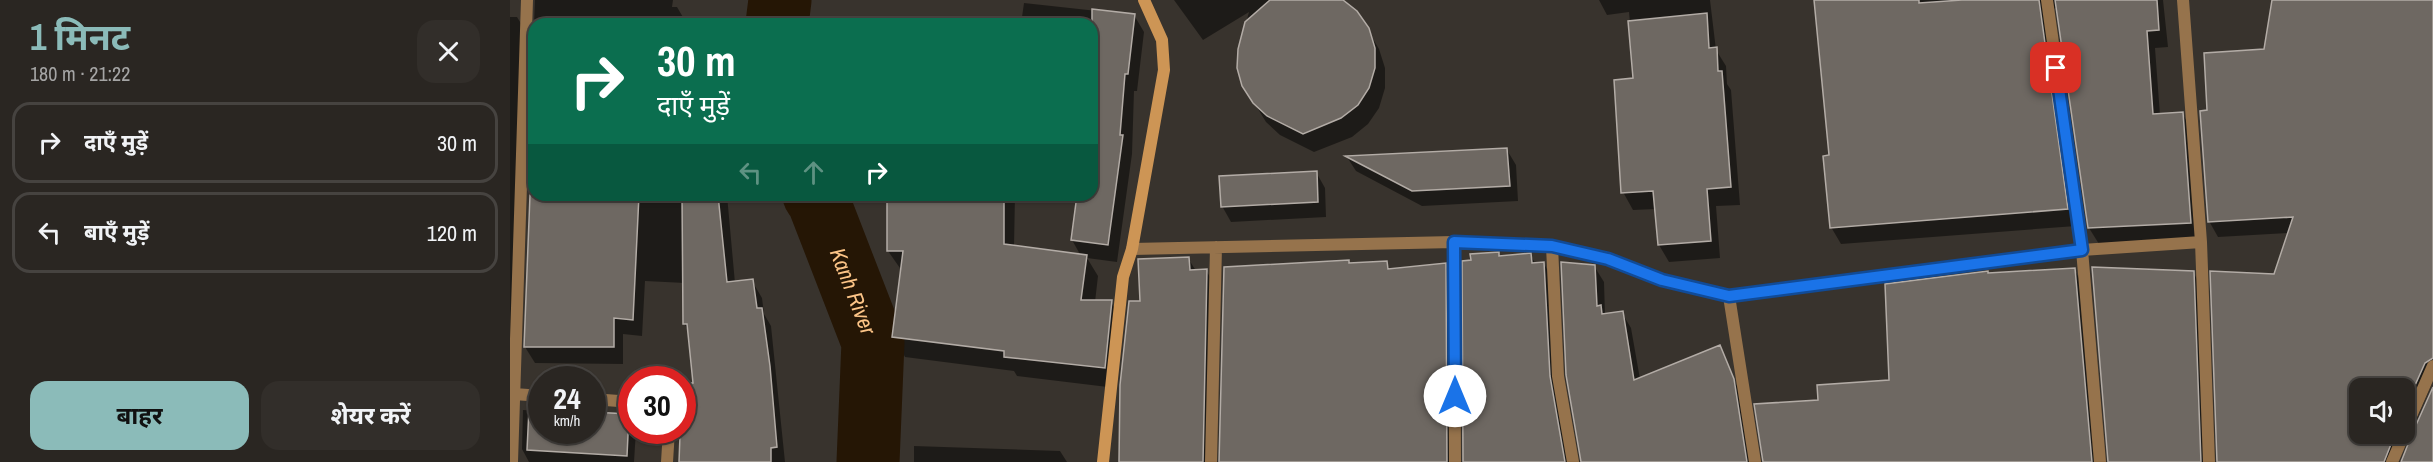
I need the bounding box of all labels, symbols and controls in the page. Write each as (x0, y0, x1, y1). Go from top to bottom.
text: 1 मिनट (30, 13, 130, 61)
button: close (417, 20, 480, 83)
text: 30 m (657, 33, 736, 89)
icon: right (558, 42, 636, 120)
pin (2030, 42, 2081, 93)
icon: arrive (2039, 51, 2072, 84)
text: 180 m · 21:22 (30, 60, 130, 87)
text: दाएँ मुड़ें (657, 87, 730, 123)
icon: right (33, 126, 66, 159)
text: दाएँ मुड़ें (84, 127, 148, 157)
text: 30 m (437, 128, 477, 158)
icon: left (734, 156, 767, 189)
icon: ahead (797, 156, 830, 189)
icon: right (860, 156, 893, 189)
icon: left (33, 216, 66, 249)
text: बाएँ मुड़ें (84, 217, 149, 247)
text: 120 m (427, 218, 477, 248)
water label: Kanh River (823, 243, 884, 339)
position arrow (1423, 364, 1487, 428)
speed limit sign: 30 (618, 366, 696, 444)
text: 24 (553, 378, 581, 418)
map controls (2349, 378, 2415, 444)
button: sound (2349, 378, 2415, 444)
button: बाहर (30, 381, 249, 450)
button: शेयर करें (261, 381, 480, 450)
text: km/h (554, 410, 580, 431)

